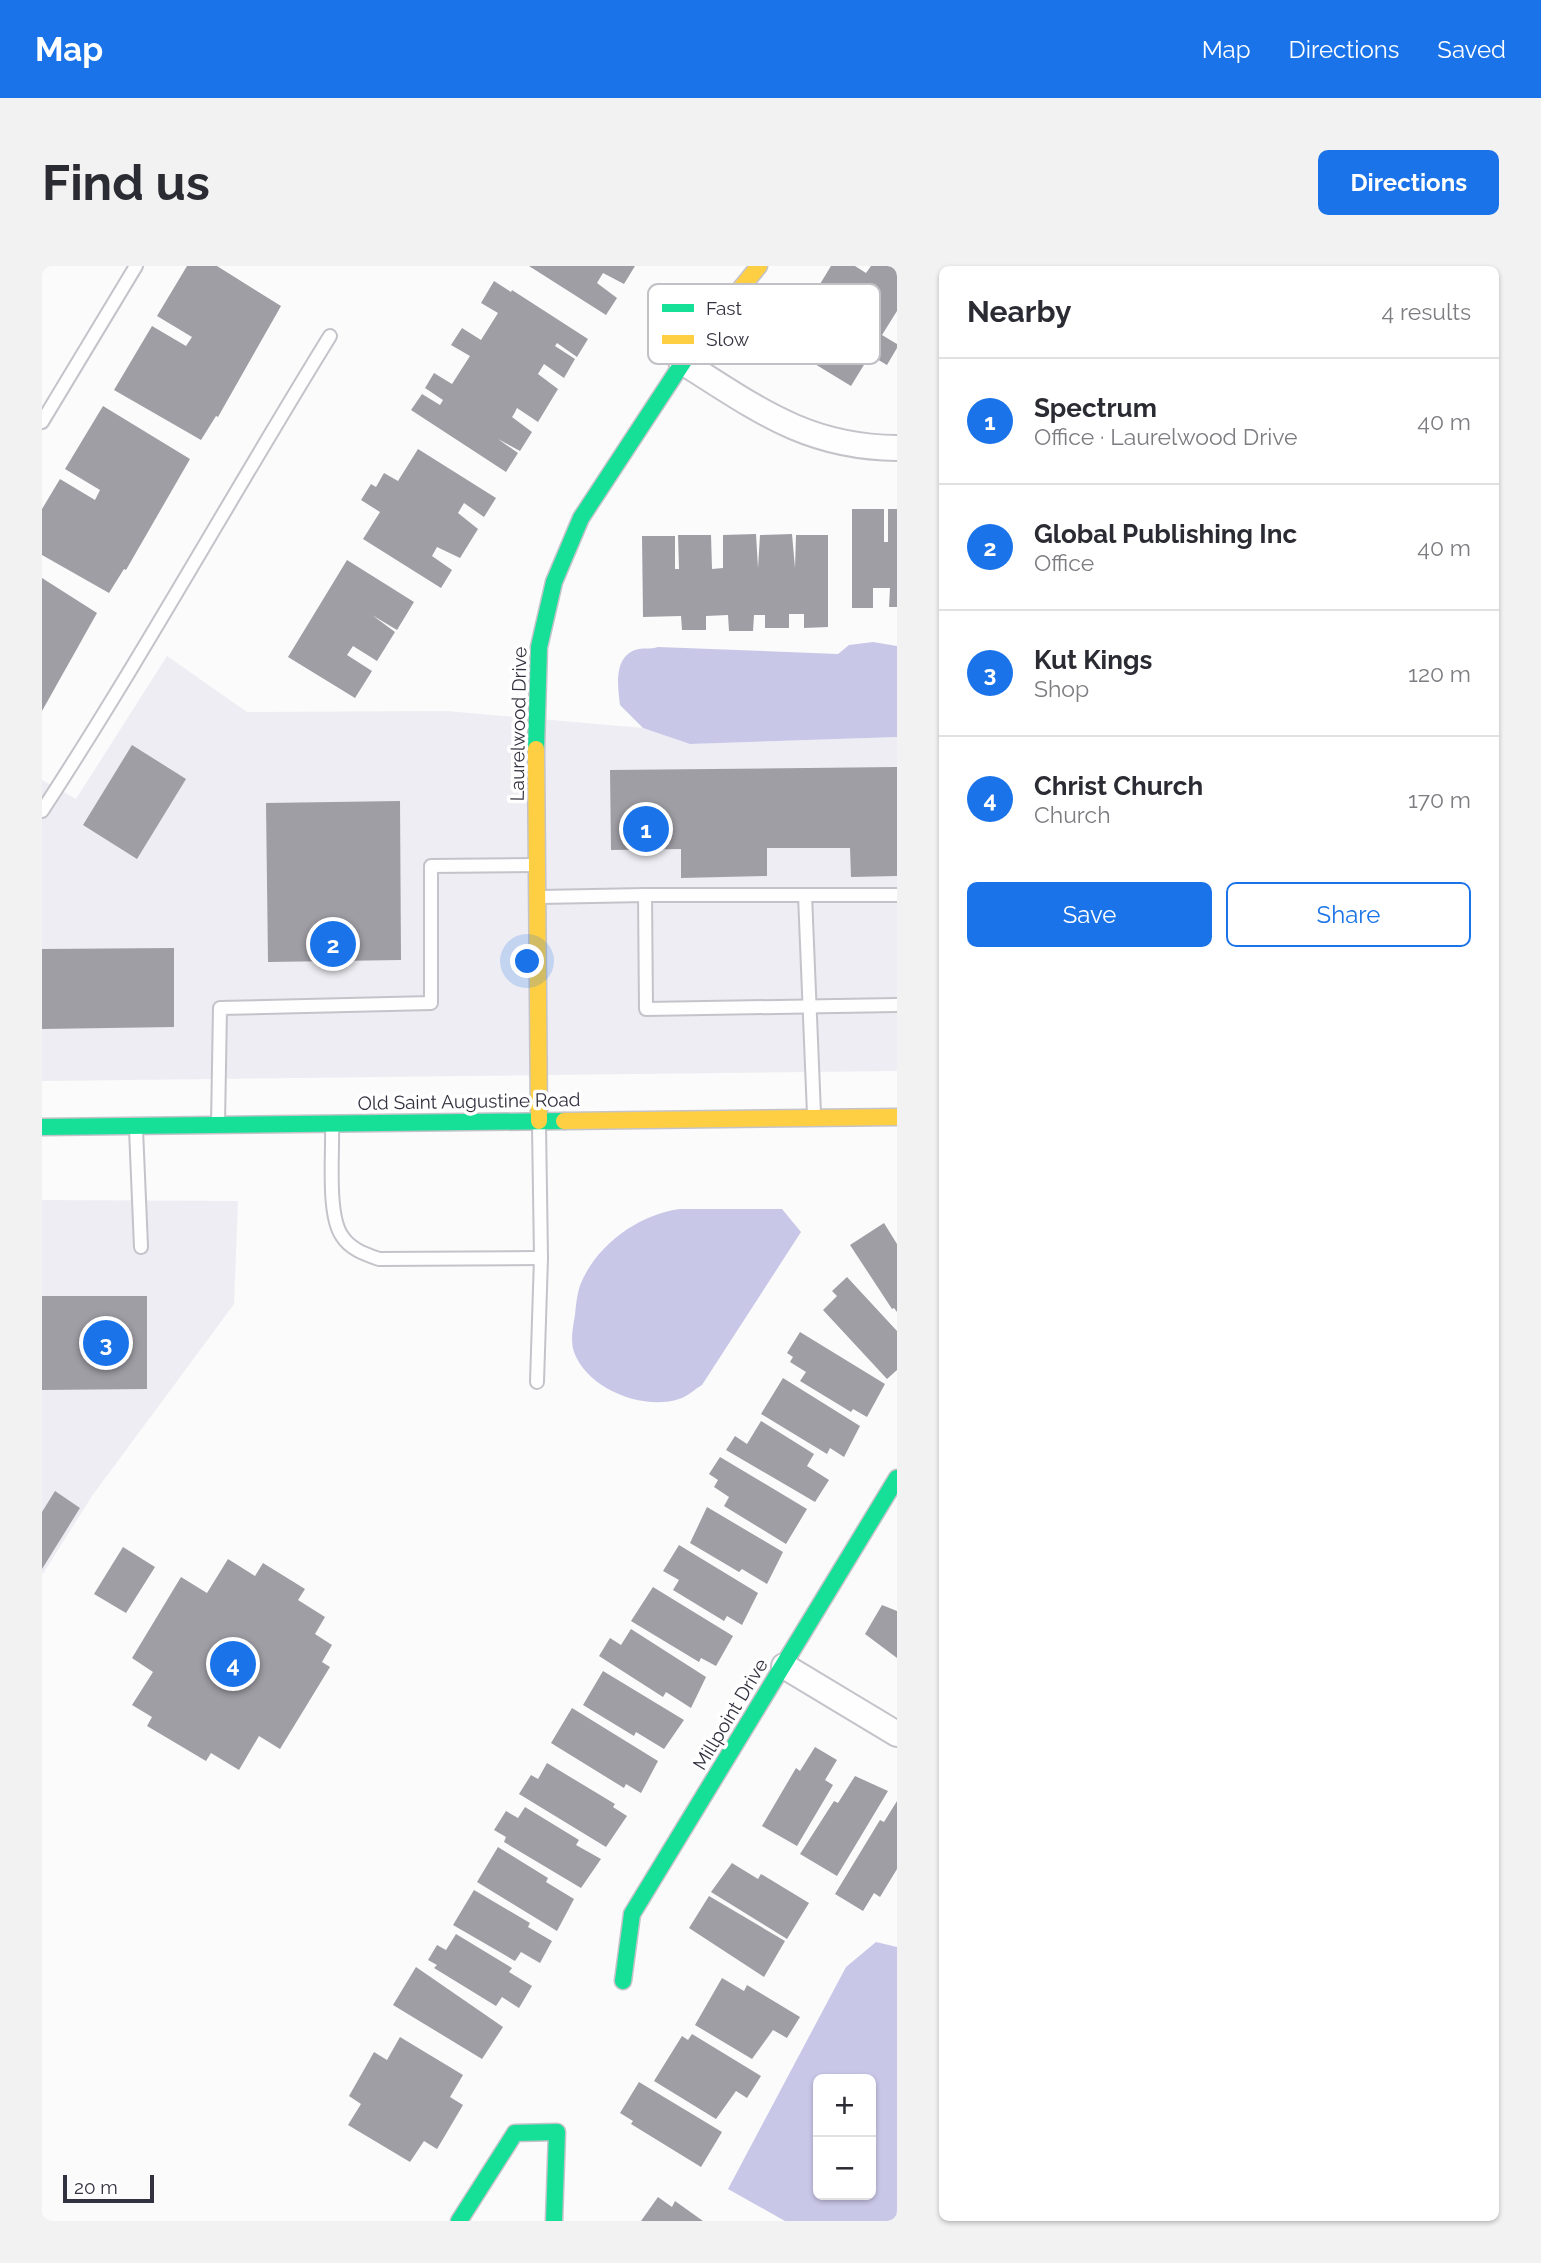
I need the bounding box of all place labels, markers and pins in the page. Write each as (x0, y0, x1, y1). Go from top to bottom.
pin: 1 (623, 803, 669, 855)
pin: 2 (310, 918, 356, 970)
pin: 3 (83, 1317, 129, 1369)
pin: 4 (210, 1638, 256, 1690)

